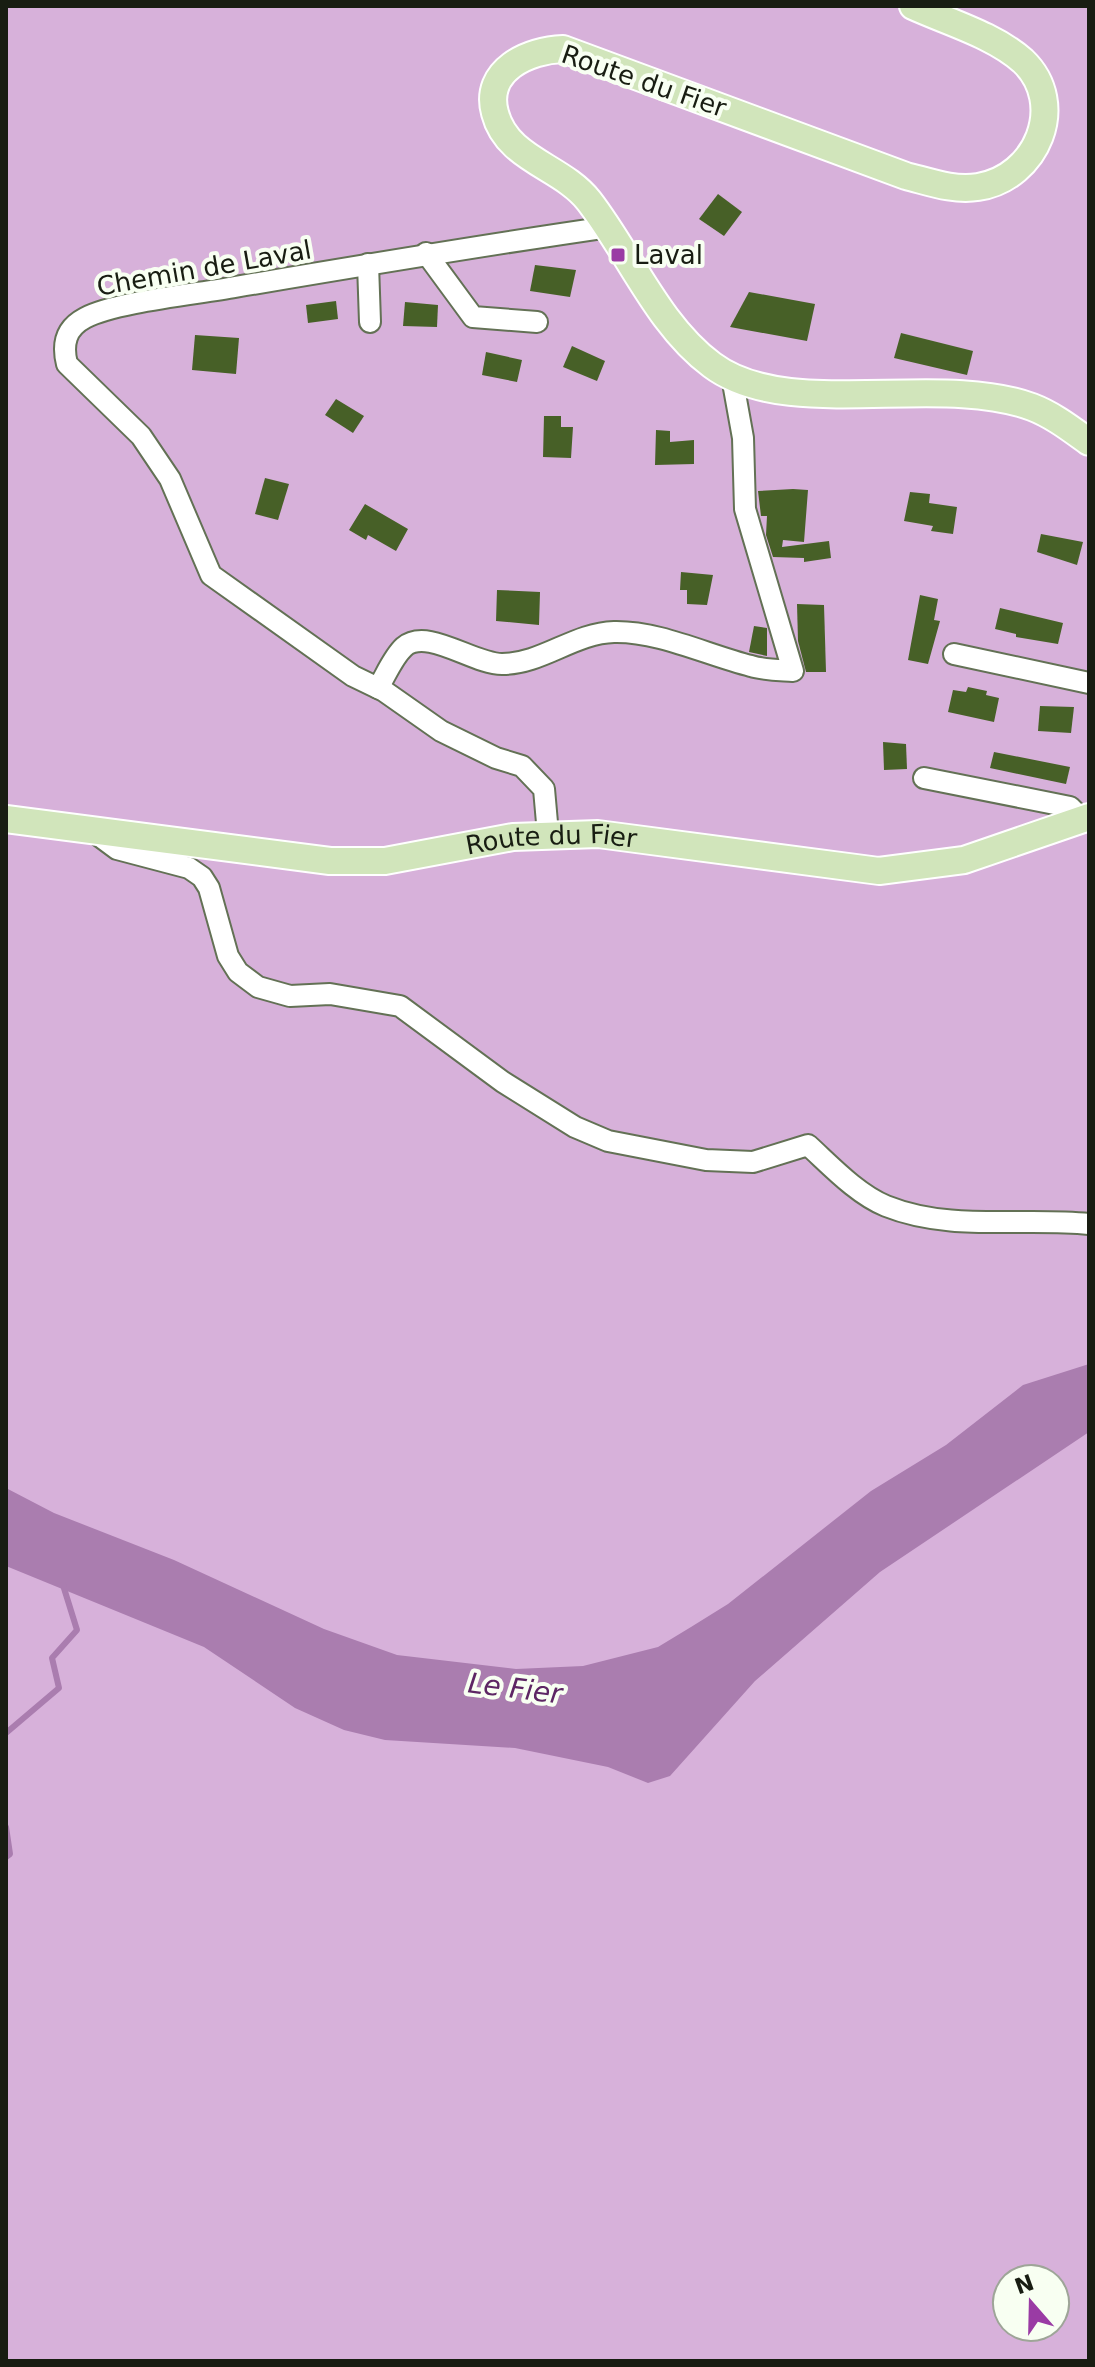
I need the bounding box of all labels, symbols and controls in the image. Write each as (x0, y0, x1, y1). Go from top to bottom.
street label: Route du Fier (558, 39, 730, 123)
street label: Chemin de Laval (94, 234, 314, 302)
place label: Laval (634, 240, 703, 270)
marker: Laval (609, 246, 627, 264)
street label: Route du Fier (463, 819, 639, 861)
water label: Le Fier (466, 1666, 565, 1711)
north arrow (991, 2263, 1071, 2343)
text: N (1011, 2270, 1037, 2300)

